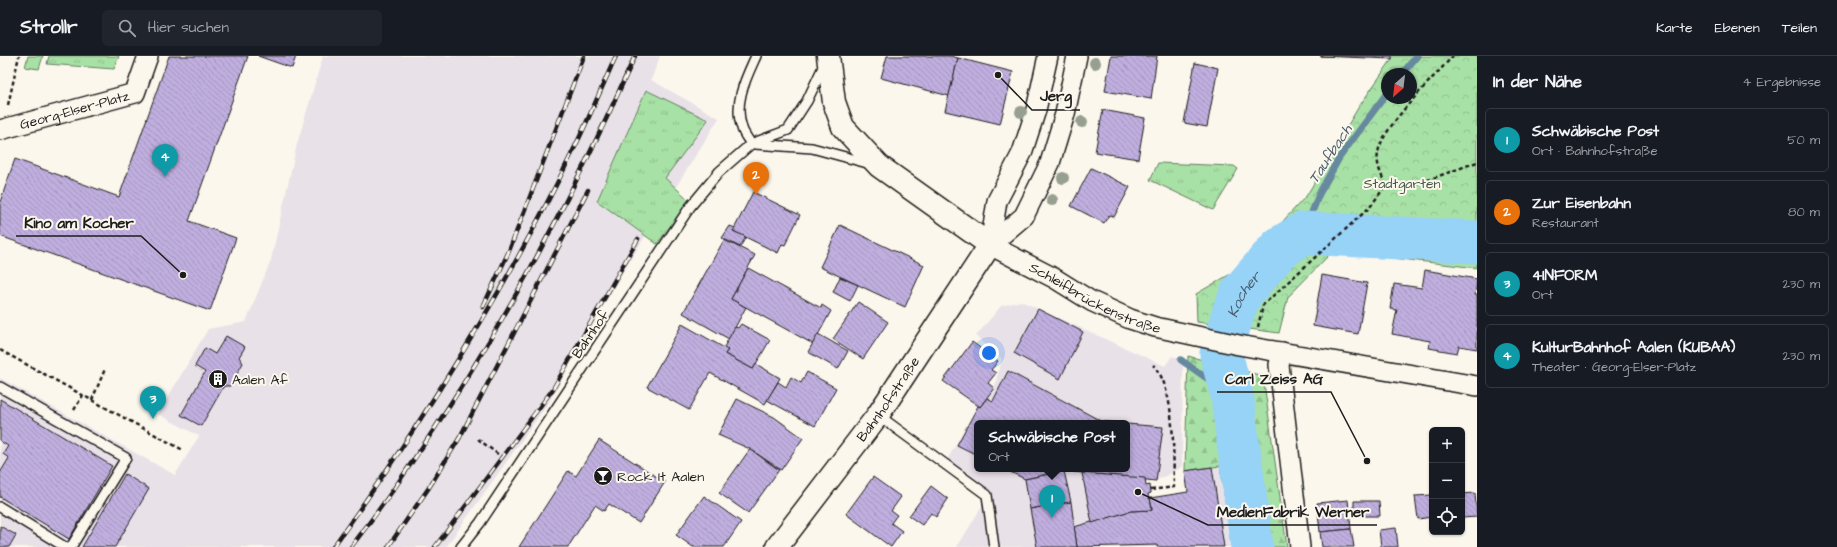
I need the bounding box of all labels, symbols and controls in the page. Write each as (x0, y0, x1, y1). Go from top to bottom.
search box (102, 10, 382, 46)
text: Strollr (20, 14, 78, 41)
icon: search (116, 17, 138, 39)
text: Hier suchen (148, 17, 229, 38)
text: Karte (1656, 18, 1693, 38)
text: Ebenen (1715, 18, 1760, 38)
text: Teilen (1782, 18, 1817, 38)
north arrow (1381, 68, 1417, 104)
text: In der Nähe (1493, 70, 1582, 94)
text: 4 Ergebnisse (1742, 73, 1821, 91)
callout: Jerg (1032, 83, 1080, 110)
street label: Georg-Elser-Platz (18, 86, 132, 135)
text: Jerg (1039, 86, 1072, 109)
water label: Taufbach (1304, 120, 1358, 188)
text: Schwäbische Post (1532, 121, 1659, 142)
text: 1 (1506, 131, 1508, 149)
text: 50 m (1787, 131, 1820, 149)
text: Ort · Bahnhofstraße (1532, 142, 1657, 160)
pin: 4 (152, 144, 178, 177)
pin: 2 (743, 162, 769, 195)
park label: Stadtgarten (1364, 174, 1440, 194)
text: Zur Eisenbahn (1532, 193, 1631, 214)
text: 2 (1503, 203, 1511, 221)
text: 80 m (1788, 203, 1820, 221)
callout: Kino am Kocher (16, 209, 141, 236)
text: Kino am Kocher (24, 213, 134, 234)
text: Restaurant (1532, 214, 1599, 232)
street label: Schleifbrückenstraße (1025, 258, 1163, 339)
text: 4INFORM (1532, 265, 1597, 286)
water label: Kocher (1222, 266, 1267, 320)
text: 3 (1504, 275, 1510, 293)
text: 230 m (1782, 275, 1820, 293)
text: Ort (1532, 286, 1553, 304)
street label: Bahnhof (567, 306, 615, 363)
text: KulturBahnhof Aalen (KUBAA) (1532, 337, 1735, 358)
your location (979, 343, 999, 363)
text: 4 (1503, 347, 1511, 365)
text: 230 m (1782, 347, 1820, 365)
street label: Bahnhofstraße (852, 353, 925, 446)
text: Theater · Georg-Elser-Platz (1532, 358, 1696, 376)
callout: Carl Zeiss AG (1217, 365, 1331, 392)
building icon: Aalen Af (207, 368, 229, 390)
text: Carl Zeiss AG (1225, 369, 1324, 390)
place label: Aalen Af (232, 370, 288, 390)
pin: 3 (140, 386, 166, 419)
popup (974, 420, 1130, 472)
text: Schwäbische Post (988, 427, 1116, 448)
map controls (1429, 427, 1465, 535)
button: + (1429, 427, 1465, 463)
text: Ort (988, 448, 1010, 466)
button: − (1429, 463, 1465, 499)
bar icon: Rock It Aalen (592, 465, 614, 487)
place label: Rock It Aalen (617, 467, 704, 487)
pin: 1 (1039, 485, 1065, 518)
callout: MedienFabrik Werner (1208, 498, 1377, 525)
button: locate (1429, 499, 1465, 535)
text: MedienFabrik Werner (1217, 502, 1370, 523)

